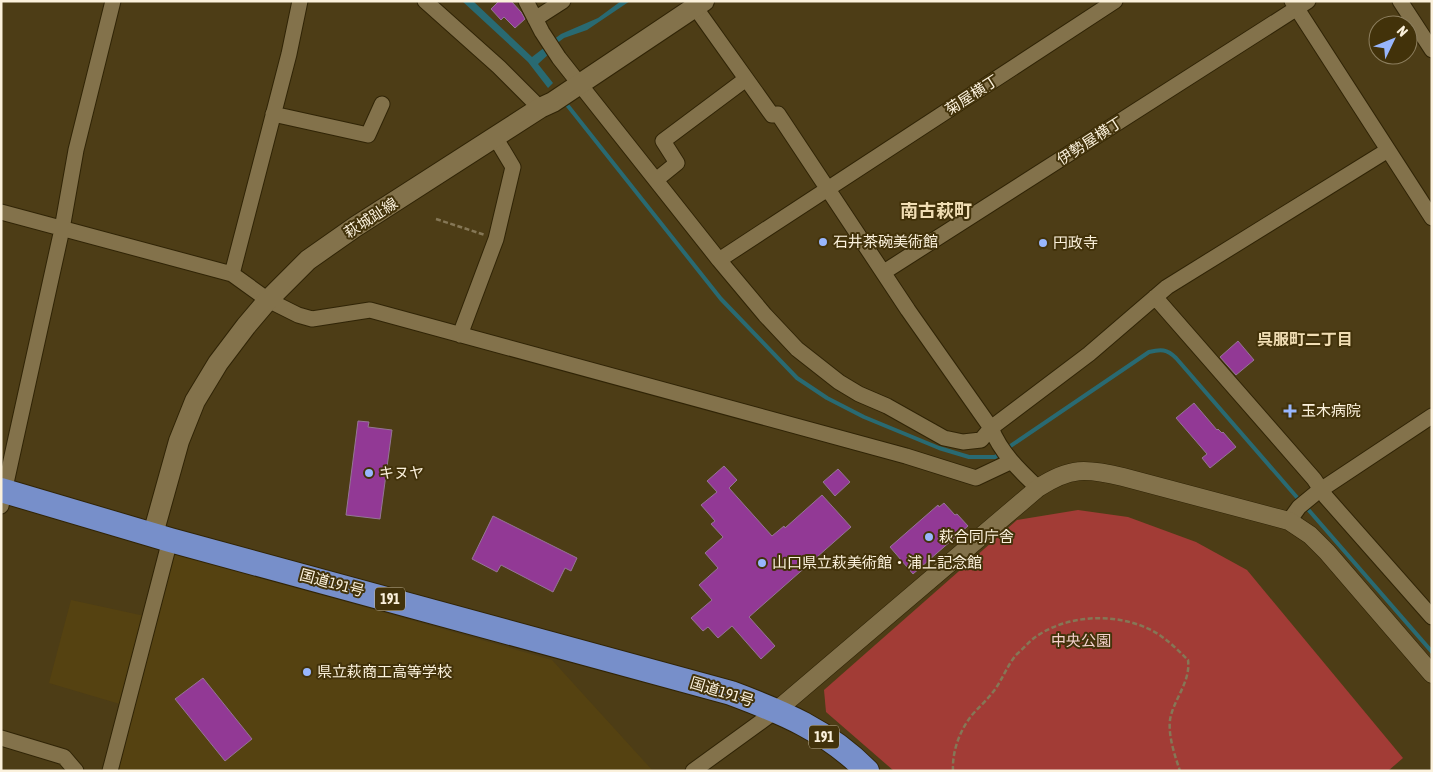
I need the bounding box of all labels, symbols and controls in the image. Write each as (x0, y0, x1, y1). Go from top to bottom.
north arrow (1368, 15, 1418, 65)
text: N (1394, 23, 1411, 40)
street label: 菊屋横丁 (942, 71, 1002, 118)
street label: 伊勢屋横丁 (1054, 113, 1126, 168)
street label: 萩城趾線 (341, 194, 401, 241)
district label: 南古萩町 (900, 200, 972, 221)
place label: 石井茶碗美術館 (833, 233, 938, 250)
place label: 円政寺 (1053, 234, 1098, 251)
marker: 石井茶碗美術館 (817, 236, 829, 248)
marker: 円政寺 (1037, 237, 1049, 249)
district label: 呉服町二丁目 (1257, 330, 1353, 348)
place label: 玉木病院 (1301, 402, 1361, 419)
marker: 玉木病院 (1283, 404, 1297, 418)
place label: キヌヤ (379, 464, 424, 481)
marker: キヌヤ (363, 467, 375, 479)
place label: 萩合同庁舎 (939, 528, 1014, 545)
marker: 萩合同庁舎 (923, 531, 935, 543)
place label: 山口県立萩美術館・浦上記念館 (772, 554, 982, 571)
marker: 山口県立萩美術館・浦上記念館 (756, 557, 768, 569)
street label: 国道191号 (298, 566, 366, 599)
road number: 191 (375, 588, 405, 610)
park label: 中央公園 (1051, 632, 1111, 649)
place label: 県立萩商工高等学校 (317, 663, 452, 680)
marker: 県立萩商工高等学校 (301, 666, 313, 678)
street label: 国道191号 (688, 674, 756, 709)
road number: 191 (809, 726, 839, 749)

